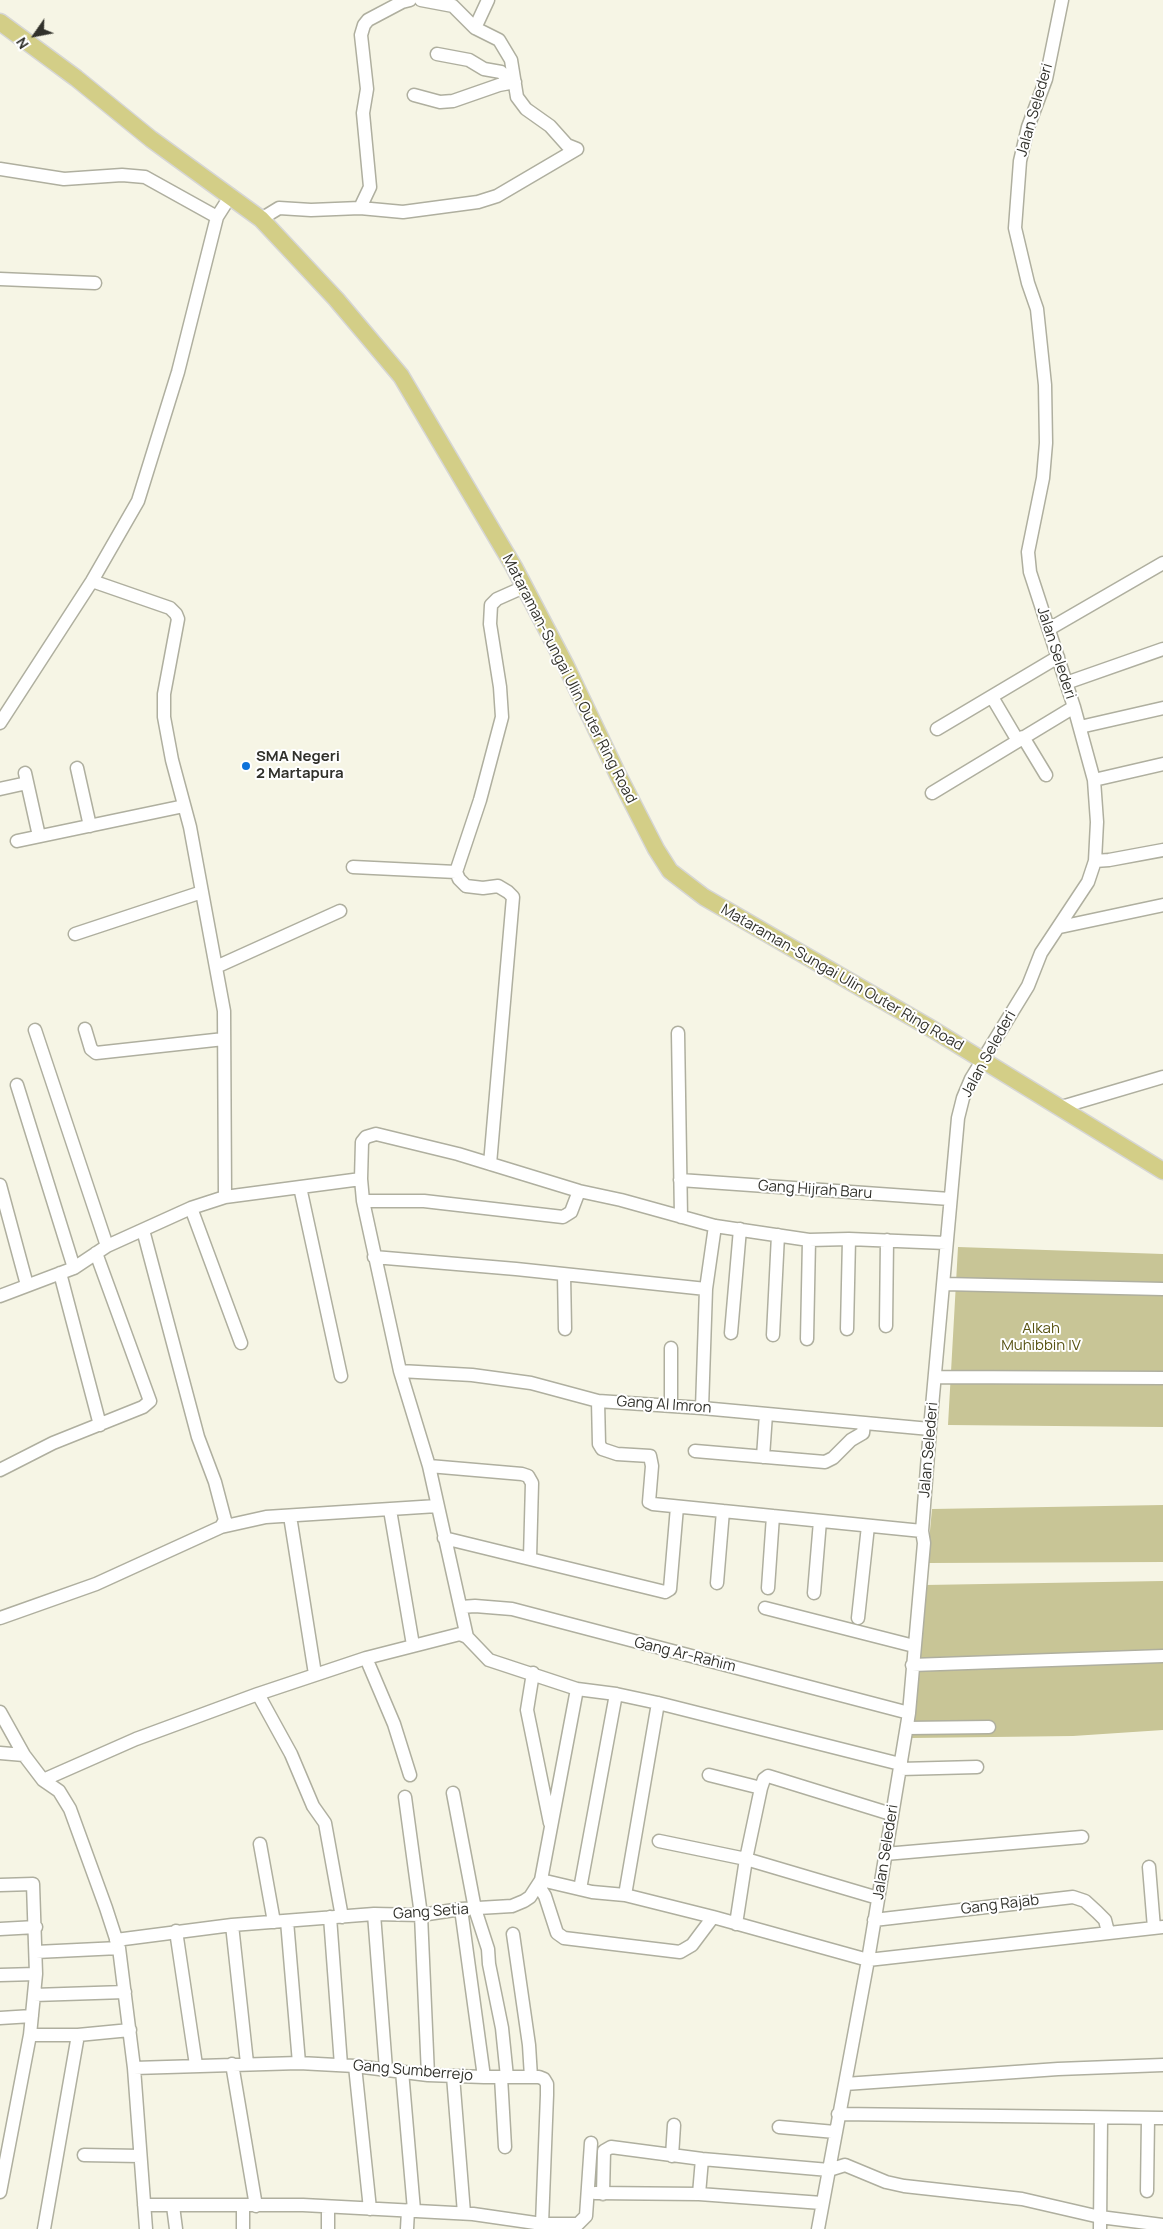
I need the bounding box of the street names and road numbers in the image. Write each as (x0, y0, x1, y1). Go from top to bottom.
street label: Jalan Selederi (1013, 61, 1057, 159)
street label: Mataraman-Sungai Ulin Outer Ring Road (498, 551, 640, 807)
street label: Jalan Selederi (1033, 605, 1079, 701)
street label: Mataraman-Sungai Ulin Outer Ring Road (717, 901, 967, 1055)
street label: Jalan Selederi (958, 1008, 1020, 1100)
street label: Gang Hijrah Baru (757, 1177, 873, 1203)
street label: Gang Al Imron (616, 1393, 712, 1417)
street label: Jalan Selederi (916, 1401, 942, 1499)
street label: Gang Ar-Rahim (632, 1634, 738, 1676)
street label: Jalan Selederi (870, 1803, 902, 1901)
street label: Gang Rajab (960, 1891, 1040, 1919)
street label: Gang Setia (393, 1900, 469, 1924)
street label: Gang Sumberrejo (352, 2057, 474, 2085)

